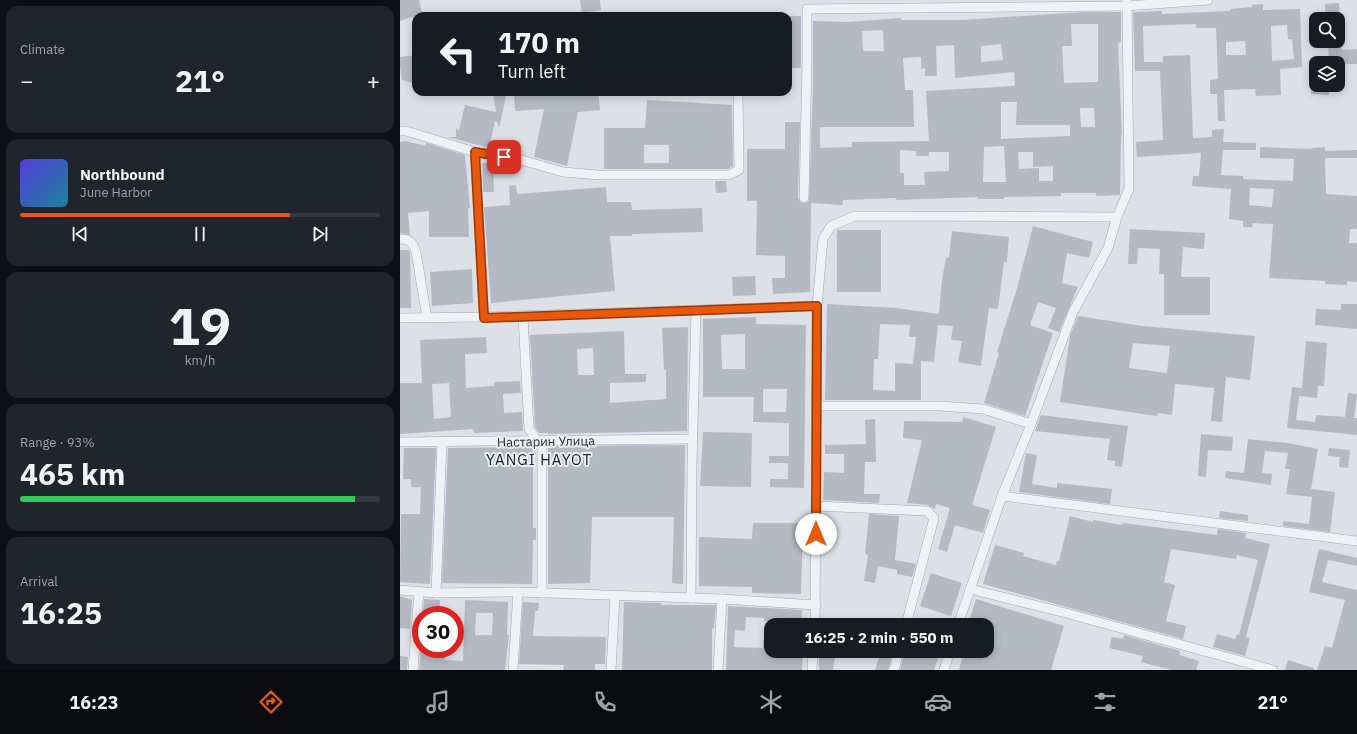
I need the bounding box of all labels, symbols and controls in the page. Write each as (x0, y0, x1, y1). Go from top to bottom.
map controls (1309, 12, 1345, 92)
button: search (1309, 12, 1345, 48)
text: 170 m (498, 24, 580, 61)
icon: left (432, 28, 484, 80)
text: Climate (20, 41, 65, 58)
button: layers (1309, 56, 1345, 92)
text: Turn left (498, 60, 566, 83)
text: 21° (175, 61, 225, 100)
text: − (20, 66, 33, 95)
text: + (367, 66, 380, 95)
pin (487, 140, 521, 174)
icon: arrive (493, 146, 515, 168)
text: Northbound (80, 165, 165, 184)
text: June Harbor (80, 184, 152, 201)
icon: previous (69, 223, 91, 245)
icon: pause (189, 223, 211, 245)
icon: next (309, 223, 331, 245)
text: 19 (169, 292, 231, 359)
text: km/h (185, 352, 215, 369)
street label: Настарин Улица (497, 432, 595, 451)
text: Range · 93% (20, 434, 94, 451)
district label: YANGI HAYOT (486, 450, 592, 469)
text: 465 km (20, 454, 125, 493)
position arrow (795, 513, 837, 555)
text: Arrival (20, 573, 58, 590)
text: 16:25 (20, 593, 102, 632)
speed limit sign: 30 (412, 606, 464, 658)
text: 16:25 · 2 min · 550 m (805, 628, 953, 647)
icon: directions (257, 688, 285, 716)
icon: music (424, 688, 452, 716)
icon: phone (591, 688, 619, 716)
icon: climate (757, 688, 785, 716)
icon: car (924, 688, 952, 716)
icon: filters (1091, 688, 1119, 716)
text: 16:23 (69, 691, 119, 714)
text: 21° (1258, 691, 1288, 714)

